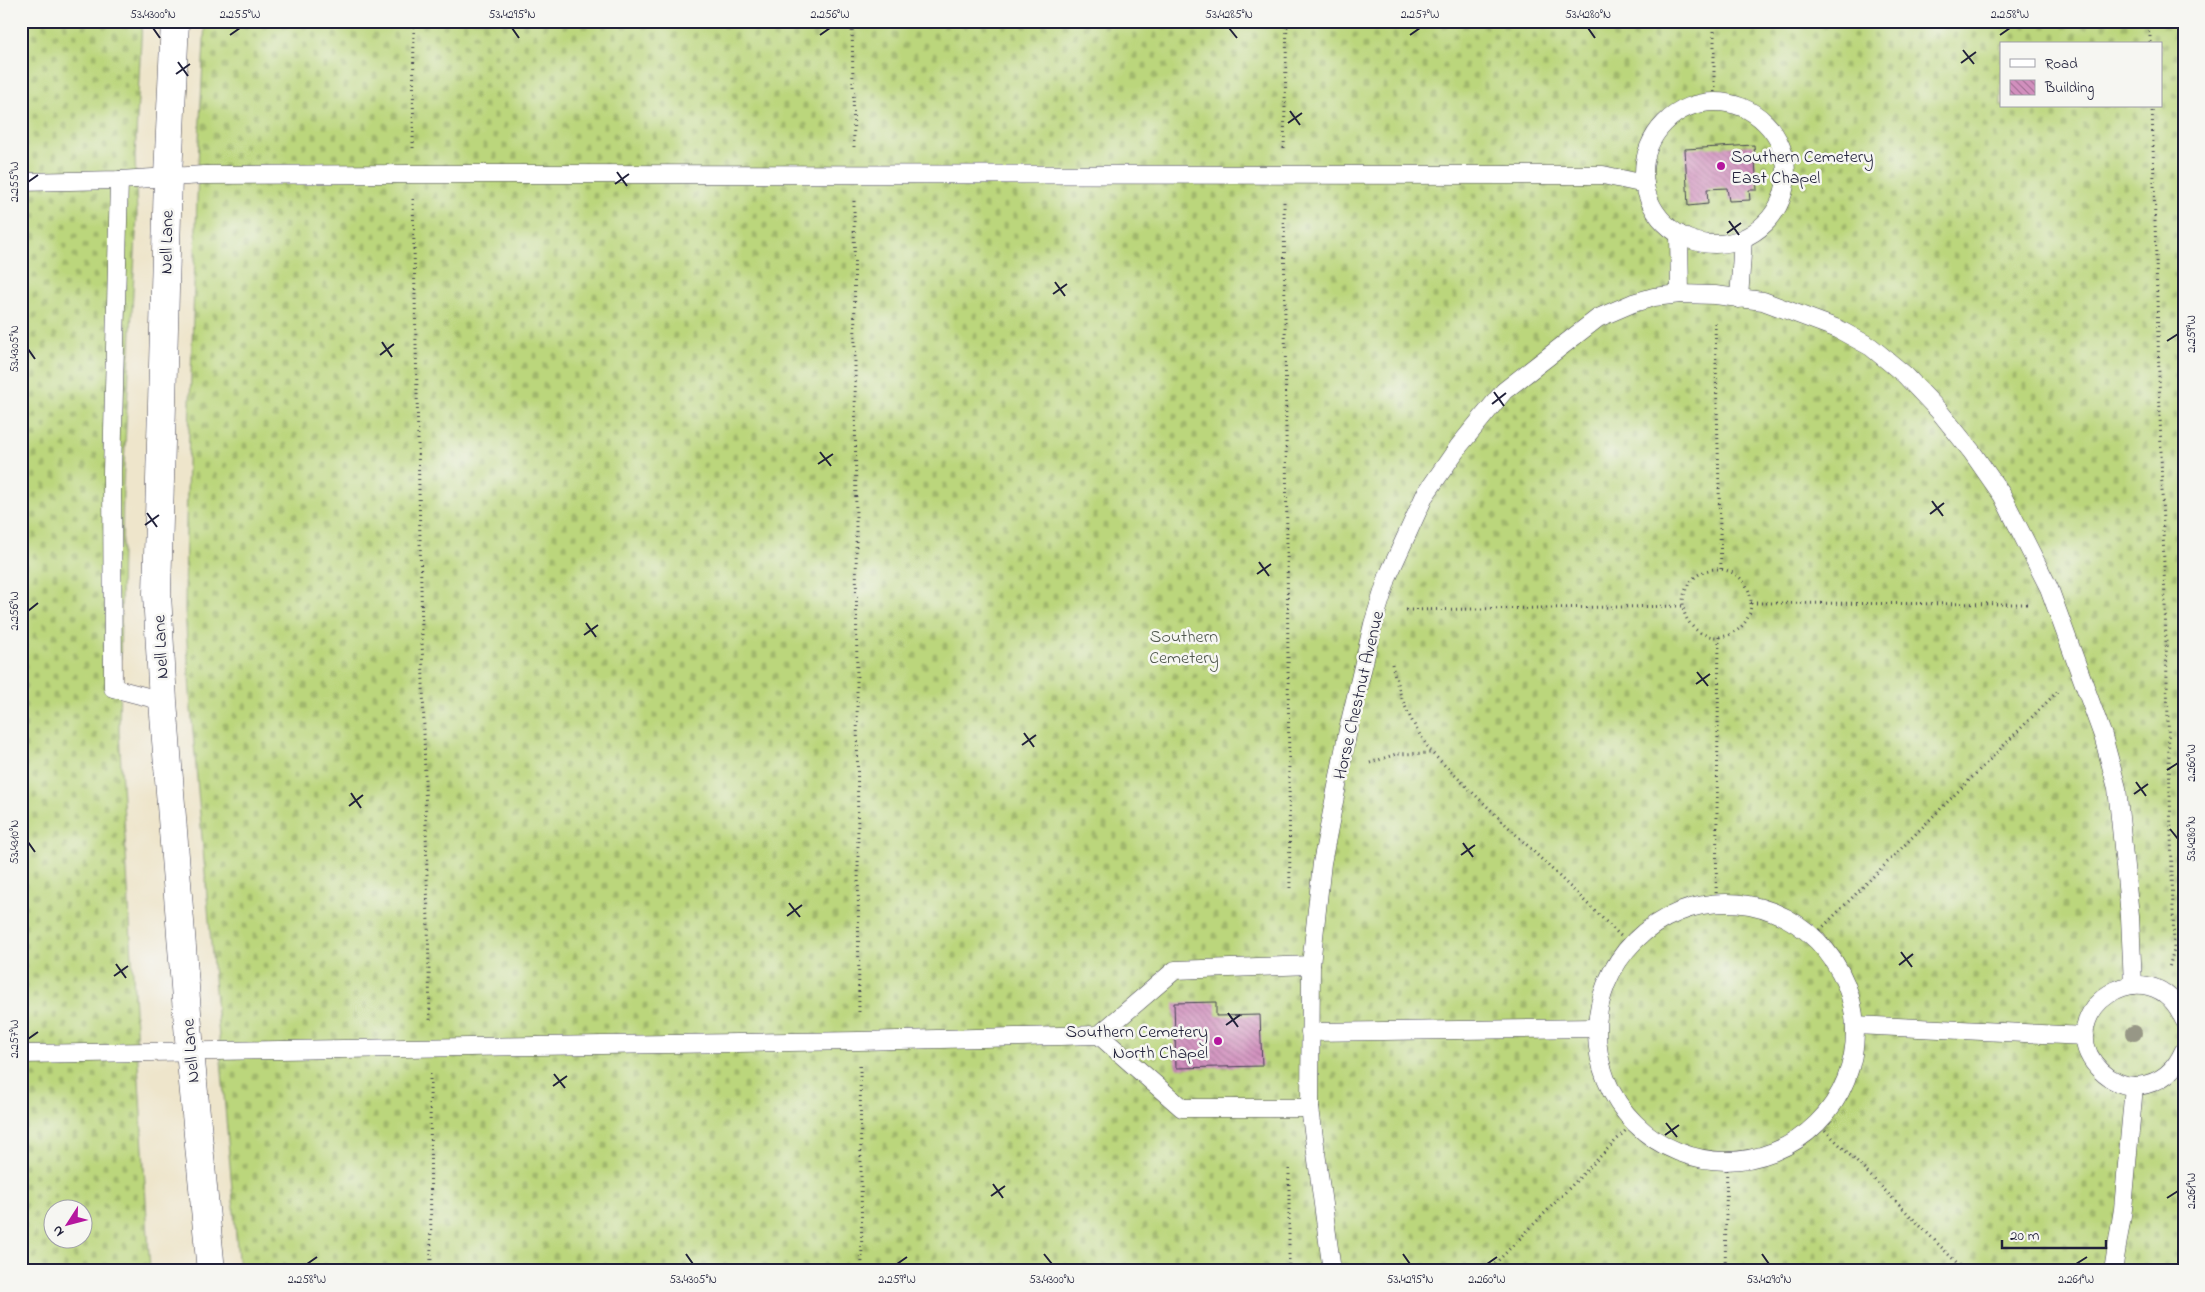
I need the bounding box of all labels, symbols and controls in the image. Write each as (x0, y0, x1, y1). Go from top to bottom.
text: 53.4300°N (130, 6, 176, 24)
text: 2.255°W (220, 6, 260, 24)
text: 53.4295°N (489, 6, 535, 24)
text: 2.256°W (810, 6, 850, 24)
text: 53.4285°N (1205, 6, 1253, 24)
text: 2.257°W (1401, 6, 1439, 24)
text: 53.4280°N (1565, 6, 1611, 24)
text: 2.258°W (1991, 6, 2029, 24)
legend (2000, 42, 2162, 108)
text: Road (2045, 53, 2078, 75)
text: Building (2044, 77, 2094, 100)
place label: Southern Cemetery East Chapel (1731, 145, 1873, 192)
marker: Southern Cemetery East Chapel (1715, 160, 1727, 172)
text: 2.255°W (6, 162, 24, 202)
street label: Nell Lane (154, 209, 182, 274)
text: 2.259°W (2183, 315, 2201, 353)
text: 53.4305°N (6, 325, 24, 373)
text: 2.256°W (6, 591, 24, 631)
street label: Horse Chestnut Avenue (1328, 608, 1392, 782)
street label: Nell Lane (147, 613, 177, 680)
park label: Southern Cemetery (1149, 625, 1219, 672)
text: 2.260°W (2183, 744, 2201, 782)
text: 53.4280°N (2183, 816, 2201, 862)
text: 53.4310°N (6, 820, 24, 864)
street label: Nell Lane (176, 1017, 208, 1084)
text: 2.257°W (6, 1020, 24, 1058)
place label: Southern Cemetery North Chapel (1066, 1020, 1208, 1067)
marker: Southern Cemetery North Chapel (1212, 1035, 1224, 1047)
text: 2.261°W (2183, 1173, 2201, 1209)
north arrow (42, 1200, 92, 1250)
scale bar (2002, 1217, 2106, 1249)
text: N (47, 1221, 70, 1241)
text: 20 m (2010, 1225, 2040, 1247)
text: 2.258°W (288, 1271, 326, 1289)
text: 53.4305°N (669, 1271, 717, 1289)
text: 2.259°W (878, 1271, 916, 1289)
text: 53.4300°N (1029, 1271, 1075, 1289)
text: 53.4295°N (1387, 1271, 1433, 1289)
text: 2.260°W (1468, 1271, 1506, 1289)
text: 53.4290°N (1746, 1271, 1792, 1289)
text: 2.261°W (2058, 1271, 2094, 1289)

